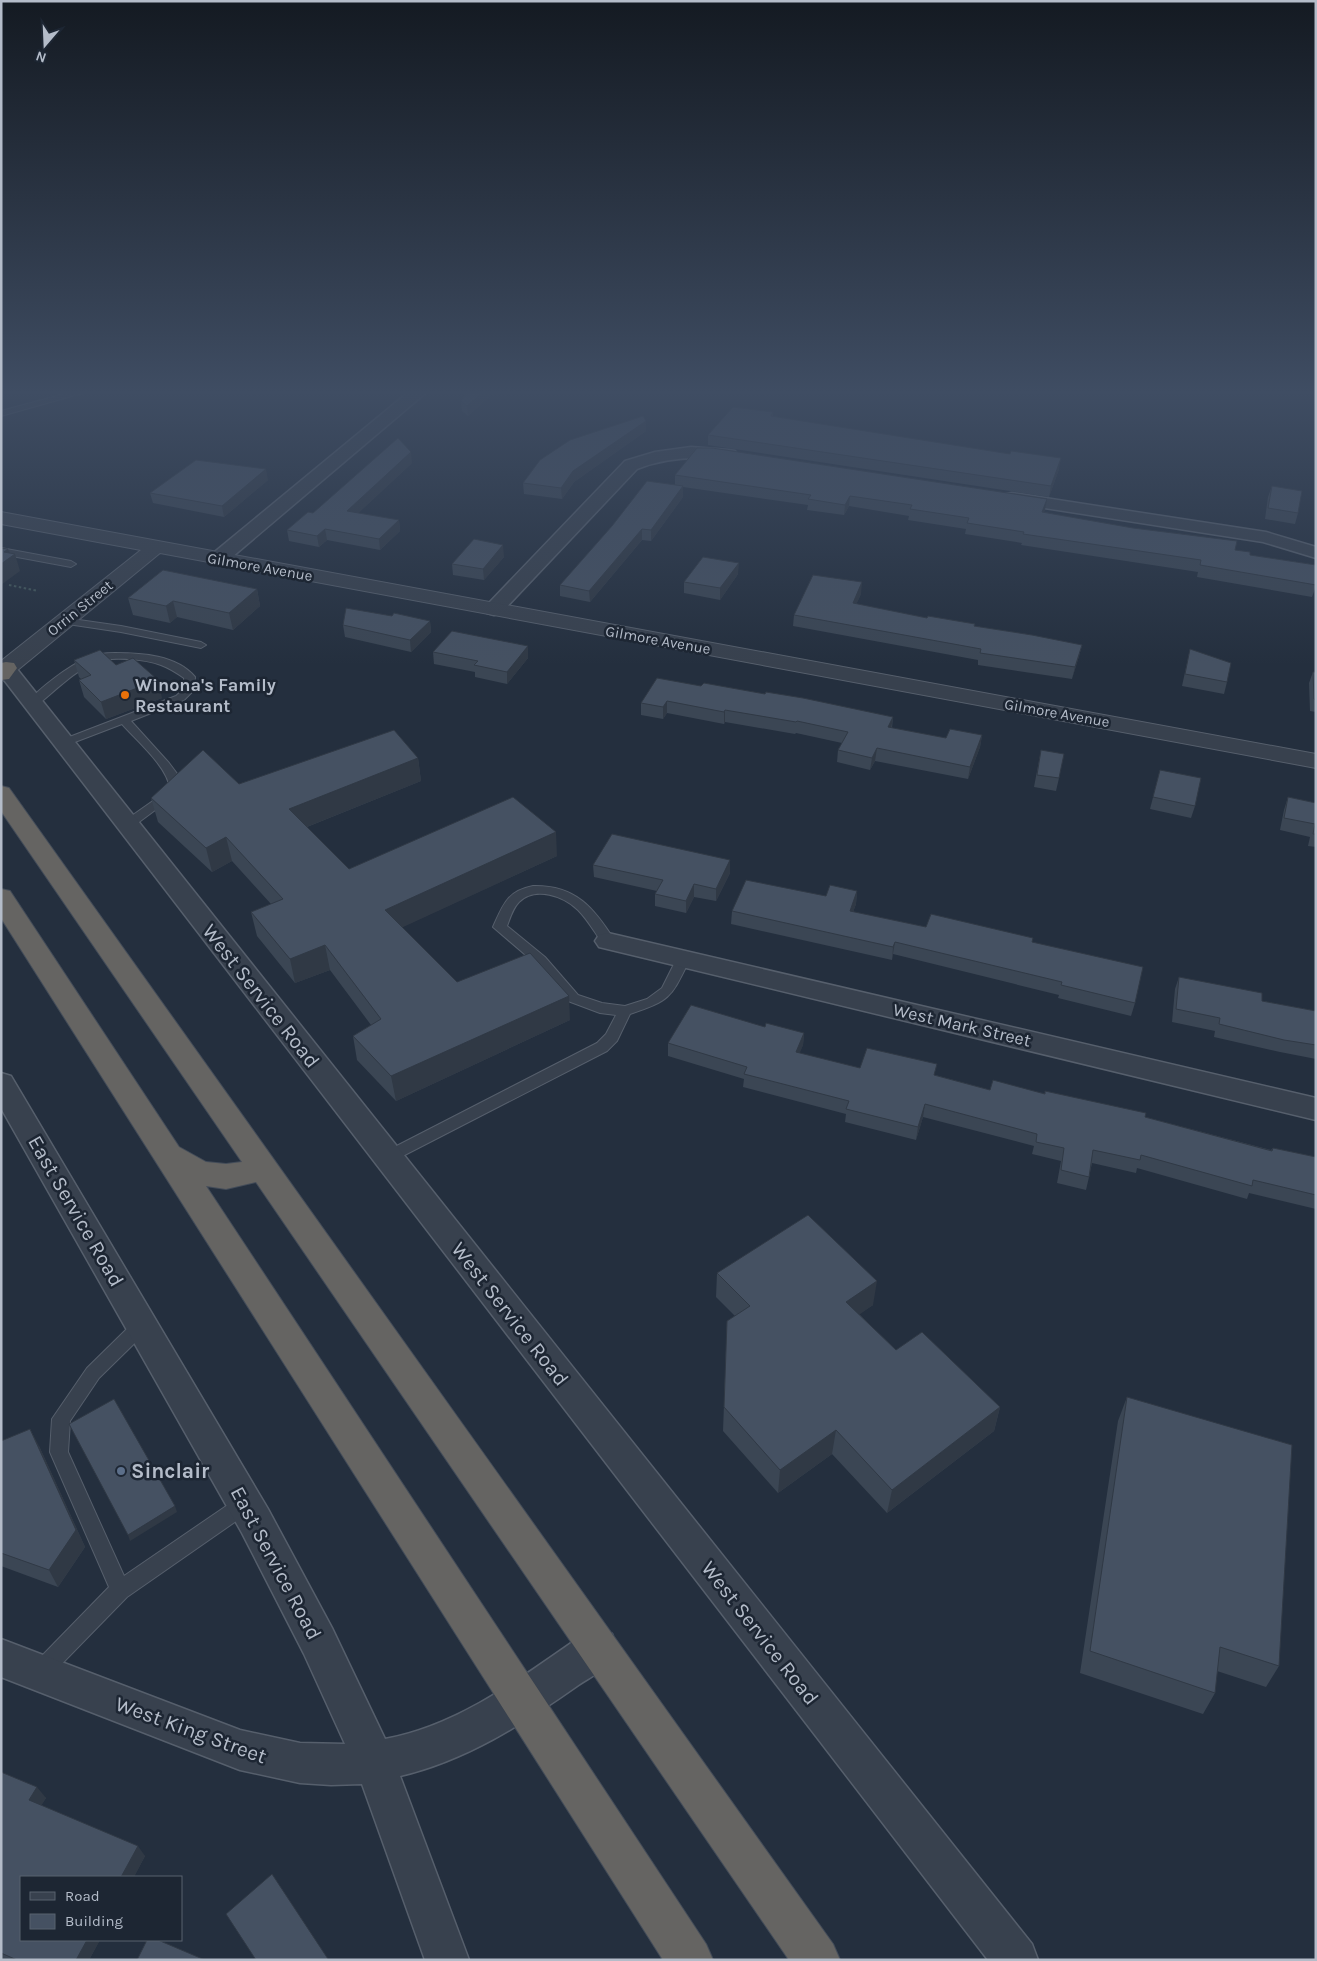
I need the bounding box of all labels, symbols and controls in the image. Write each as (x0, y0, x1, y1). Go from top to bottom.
north arrow (20, 20, 70, 70)
text: N (33, 47, 48, 66)
street label: Gilmore Avenue (206, 549, 314, 585)
street label: Orrin Street (44, 576, 117, 640)
street label: Gilmore Avenue (604, 622, 712, 658)
place label: Winona's Family Restaurant (135, 674, 276, 717)
marker: Winona's Family Restaurant (119, 689, 131, 701)
street label: Gilmore Avenue (1003, 695, 1111, 731)
street label: West Service Road (197, 919, 325, 1073)
street label: West Mark Street (891, 998, 1033, 1052)
street label: East Service Road (23, 1131, 129, 1291)
street label: West Service Road (446, 1237, 574, 1391)
place label: Sinclair (131, 1459, 210, 1483)
marker: Sinclair (115, 1465, 127, 1477)
street label: East Service Road (225, 1482, 327, 1644)
street label: West Service Road (696, 1556, 824, 1710)
street label: West King Street (112, 1692, 270, 1768)
legend (20, 1876, 182, 1941)
text: Road (65, 1887, 100, 1905)
text: Building (65, 1912, 123, 1930)

